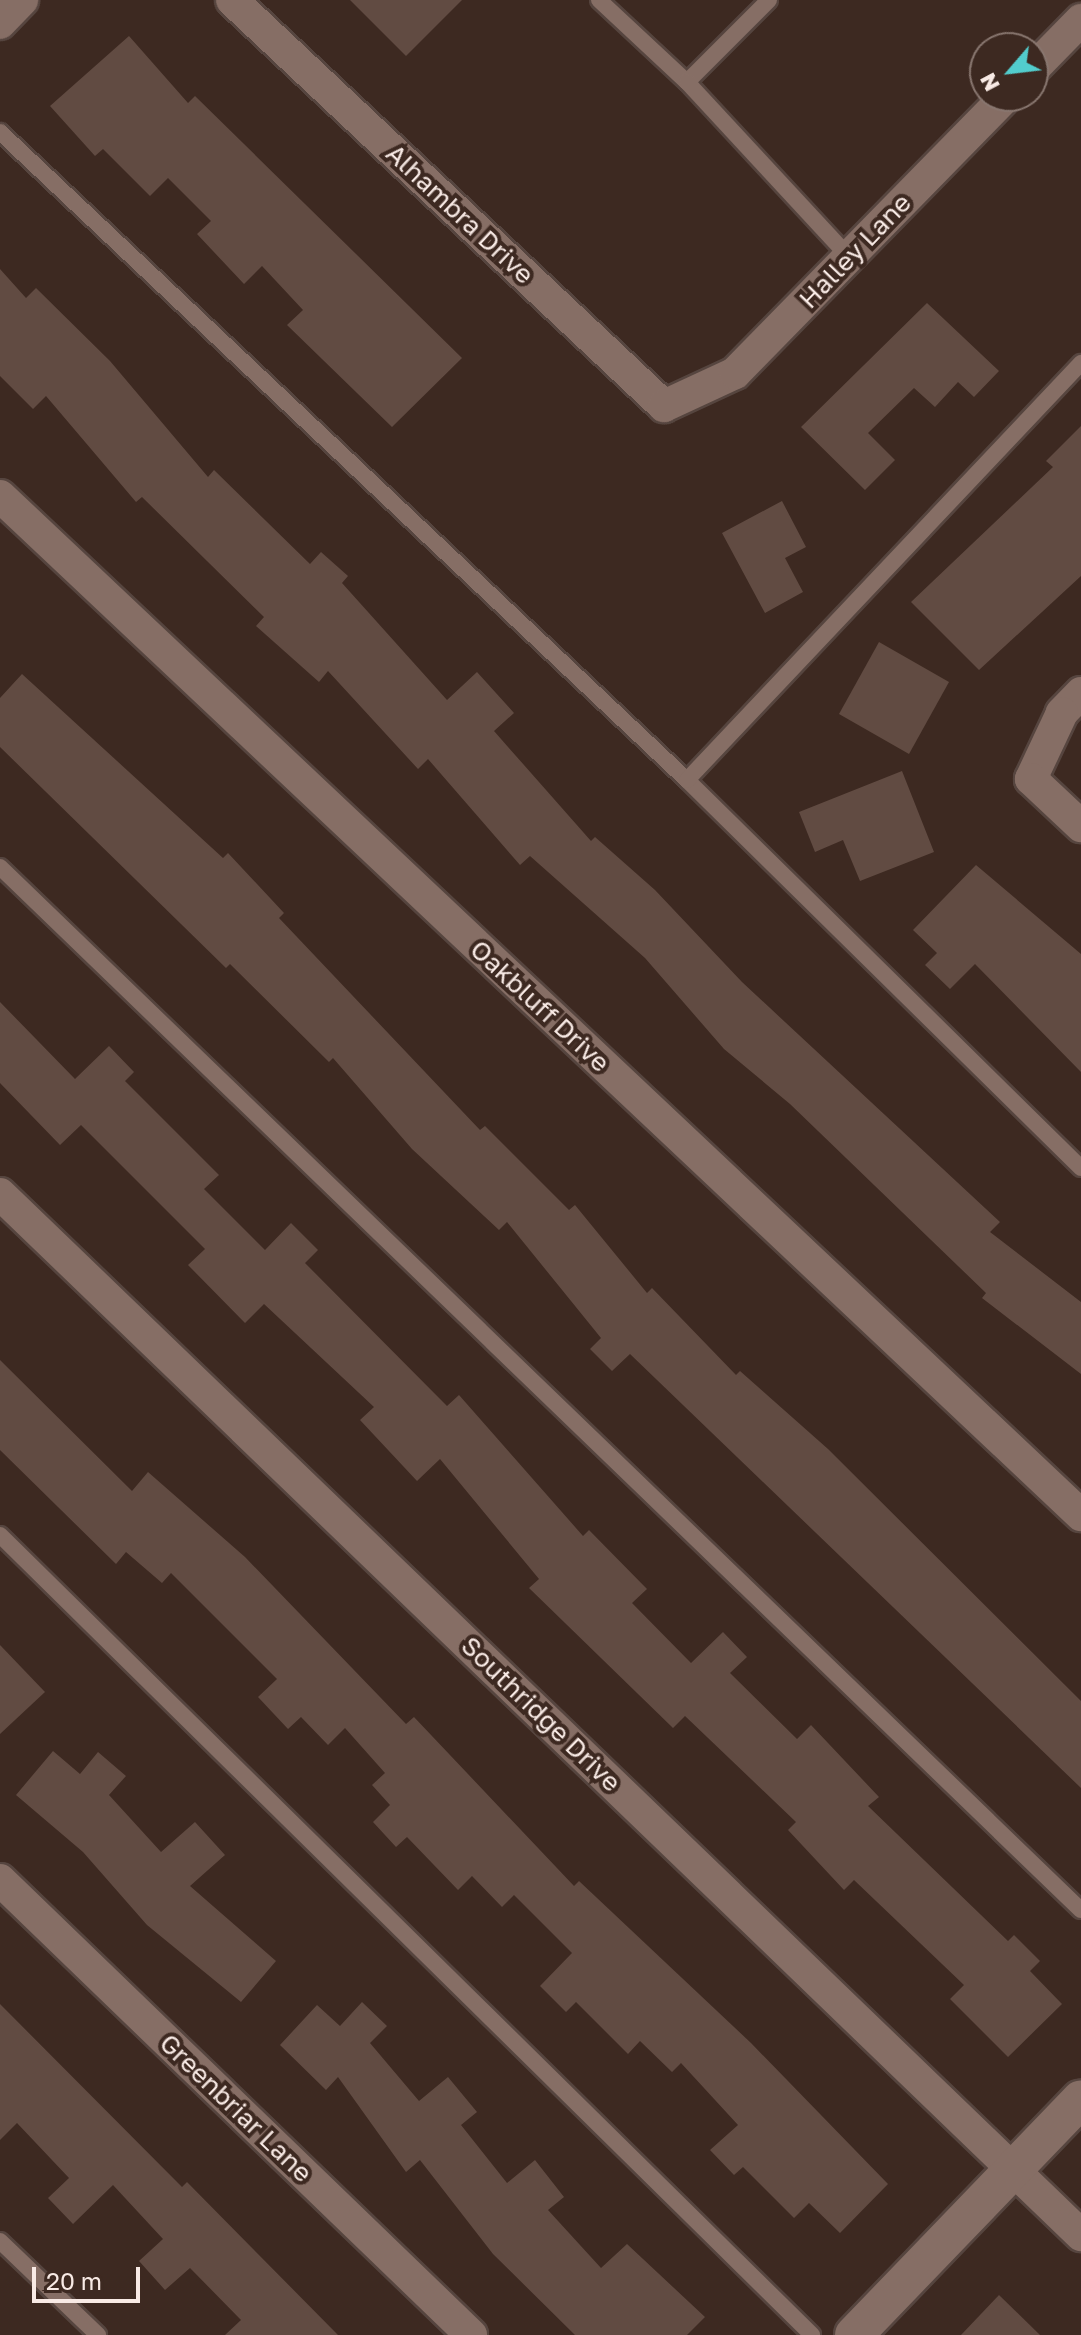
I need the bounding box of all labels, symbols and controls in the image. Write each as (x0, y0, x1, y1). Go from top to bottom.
north arrow (969, 32, 1049, 112)
text: N (973, 69, 1005, 96)
street label: Alhambra Drive (380, 138, 540, 290)
street label: Halley Lane (793, 187, 917, 315)
street label: Oakbluff Drive (464, 934, 616, 1078)
street label: Southridge Drive (455, 1630, 627, 1798)
street label: Greenbriar Lane (153, 2027, 319, 2189)
scale bar (36, 2251, 144, 2301)
text: 20 m (46, 2266, 102, 2295)

